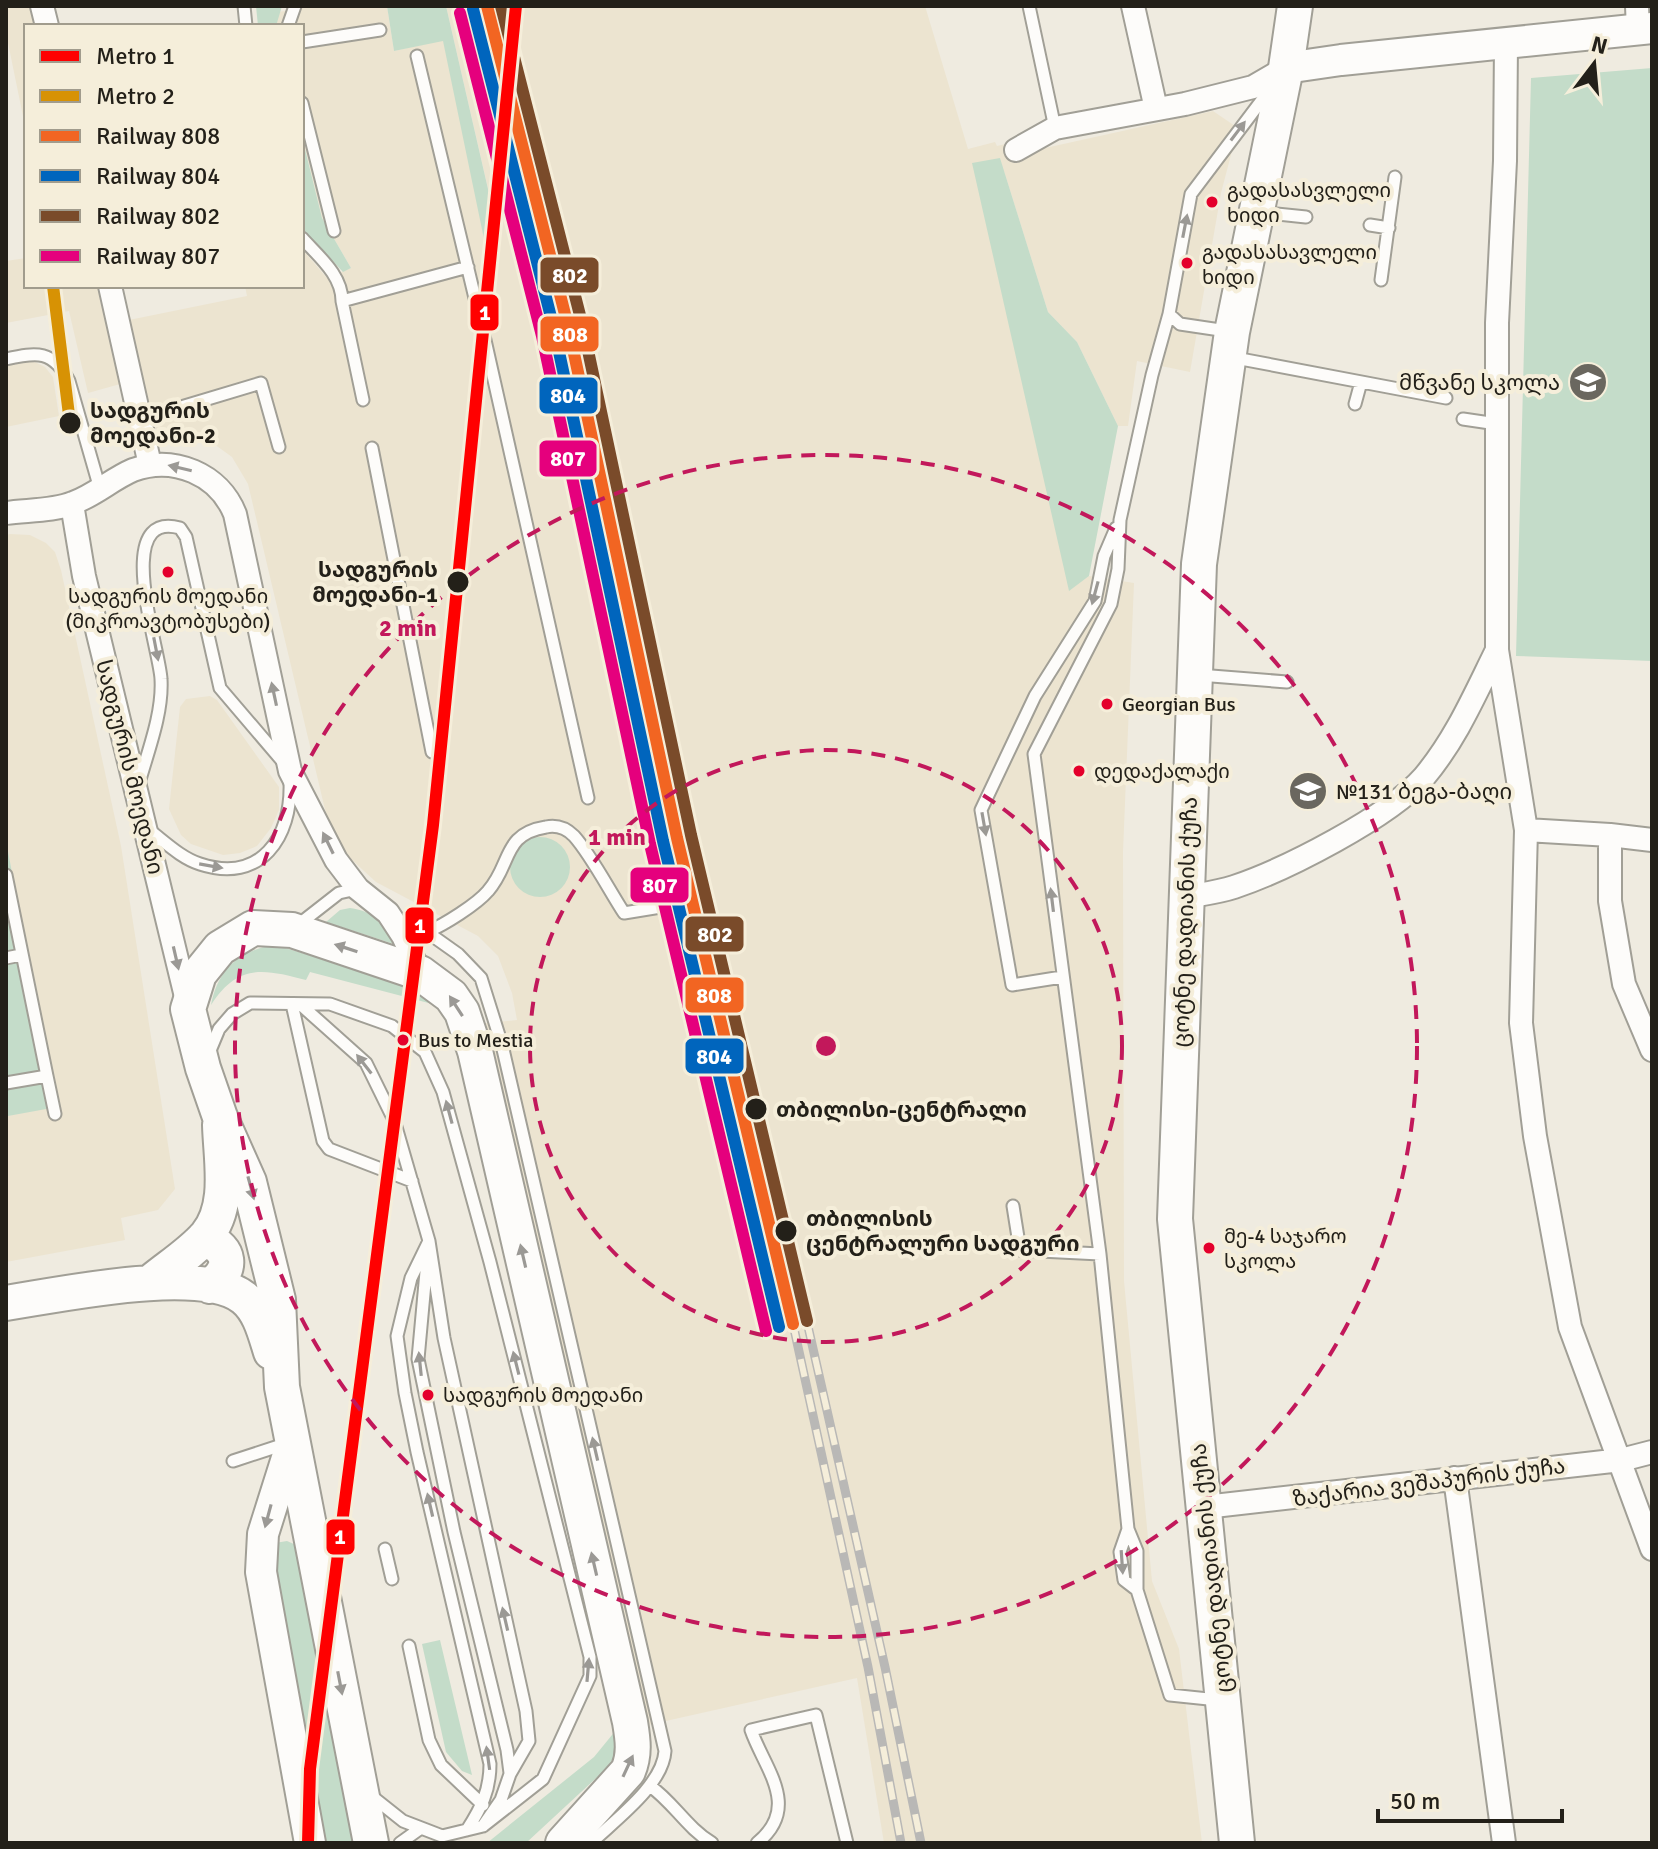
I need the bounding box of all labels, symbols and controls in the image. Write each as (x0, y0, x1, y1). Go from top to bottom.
legend (24, 24, 304, 288)
north arrow (1554, 24, 1634, 104)
text: N (1588, 30, 1610, 60)
text: Metro 1 (96, 41, 175, 71)
text: Metro 2 (96, 81, 175, 111)
text: Railway 808 (96, 121, 220, 151)
one-way arrow (1229, 121, 1245, 141)
text: Railway 804 (96, 161, 220, 191)
place label: გადასასვლელი ხიდი (1227, 178, 1391, 228)
marker: გადასასვლელი ხიდი (1204, 194, 1220, 210)
text: Railway 802 (96, 201, 220, 231)
one-way arrow (1179, 213, 1192, 238)
place label: გადასასავლელი ხიდი (1202, 240, 1377, 290)
text: Railway 807 (96, 241, 220, 271)
marker: გადასასავლელი ხიდი (1179, 255, 1195, 271)
line badge: 802 (539, 256, 600, 294)
text: 802 (552, 262, 588, 289)
line badge: 1 (469, 293, 500, 332)
text: 1 (479, 299, 491, 326)
line badge: 808 (539, 315, 600, 353)
text: 808 (552, 321, 588, 348)
school or university icon: მწვანე სკოლა (1567, 361, 1609, 403)
place label: მწვანე სკოლა (1399, 369, 1560, 396)
line badge: 804 (538, 376, 599, 415)
text: 804 (550, 382, 586, 409)
place label: სადგურის მოედანი-2 (90, 397, 216, 449)
marker: სადგურის მოედანი-2 (57, 410, 83, 436)
line badge: 807 (538, 439, 598, 478)
text: 807 (550, 445, 586, 472)
one-way arrow (168, 461, 193, 474)
place label: სადგურის მოედანი-1 (312, 556, 438, 608)
marker: სადგურის მოედანი (მიკროავტობუსები) (160, 564, 176, 580)
marker: სადგურის მოედანი-1 (445, 569, 471, 595)
one-way arrow (1088, 581, 1101, 605)
place label: სადგურის მოედანი (მიკროავტობუსები) (66, 584, 270, 634)
text: 2 min (379, 613, 437, 643)
one-way arrow (150, 637, 163, 662)
street label: სადგურის მოედანი (90, 657, 170, 877)
one-way arrow (267, 681, 280, 706)
place label: Georgian Bus (1122, 692, 1236, 717)
marker: Georgian Bus (1099, 696, 1115, 712)
place label: დედაქალაქი (1094, 759, 1230, 784)
marker: დედაქალაქი (1071, 763, 1087, 779)
school or university icon: №131 ბეგა-ბაღი (1287, 770, 1329, 812)
place label: №131 ბეგა-ბაღი (1336, 778, 1512, 805)
street label: ცოტნე დადიანის ქუჩა (1167, 796, 1203, 1048)
one-way arrow (978, 812, 990, 837)
text: 1 min (588, 822, 646, 852)
one-way arrow (321, 831, 335, 854)
one-way arrow (199, 860, 224, 873)
line badge: 807 (629, 866, 690, 904)
text: 807 (642, 872, 678, 899)
one-way arrow (1045, 887, 1058, 912)
line badge: 1 (404, 906, 435, 945)
text: 1 (414, 912, 426, 939)
line badge: 802 (684, 915, 745, 953)
text: 802 (697, 921, 733, 948)
one-way arrow (334, 941, 358, 954)
one-way arrow (170, 945, 183, 970)
line badge: 808 (684, 976, 745, 1014)
text: 808 (696, 982, 732, 1009)
one-way arrow (449, 995, 464, 1016)
place label: Bus to Mestia (418, 1028, 533, 1053)
marker: Bus to Mestia (395, 1032, 411, 1048)
centre of rings (812, 1032, 840, 1060)
line badge: 804 (684, 1037, 745, 1075)
text: 804 (696, 1043, 732, 1070)
one-way arrow (356, 1054, 372, 1074)
marker: თბილისი-ცენტრალი (743, 1096, 769, 1122)
place label: თბილისი-ცენტრალი (776, 1096, 1027, 1123)
one-way arrow (442, 1099, 454, 1124)
one-way arrow (245, 1176, 257, 1201)
place label: თბილისის ცენტრალური სადგური (806, 1205, 1079, 1257)
marker: თბილისის ცენტრალური სადგური (773, 1218, 799, 1244)
place label: მე-4 საჯარო სკოლა (1224, 1224, 1347, 1274)
marker: მე-4 საჯარო სკოლა (1201, 1240, 1217, 1256)
one-way arrow (516, 1244, 529, 1269)
one-way arrow (414, 1351, 427, 1376)
one-way arrow (509, 1351, 521, 1376)
place label: სადგურის მოედანი (443, 1383, 643, 1408)
marker: სადგურის მოედანი (420, 1387, 436, 1403)
one-way arrow (588, 1436, 601, 1461)
street label: ცოტნე დადიანის ქუჩა (1184, 1442, 1238, 1694)
street label: ზაქარია ვეშაპურის ქუჩა (1291, 1452, 1567, 1512)
one-way arrow (423, 1492, 435, 1517)
one-way arrow (262, 1504, 274, 1529)
line badge: 1 (325, 1518, 356, 1556)
text: 1 (334, 1523, 346, 1550)
one-way arrow (1116, 1550, 1129, 1575)
one-way arrow (587, 1551, 600, 1576)
one-way arrow (498, 1606, 511, 1631)
one-way arrow (582, 1657, 595, 1682)
one-way arrow (334, 1671, 346, 1696)
one-way arrow (481, 1745, 494, 1770)
one-way arrow (621, 1754, 634, 1777)
scale bar (1378, 1773, 1562, 1823)
text: 50 m (1390, 1786, 1440, 1816)

